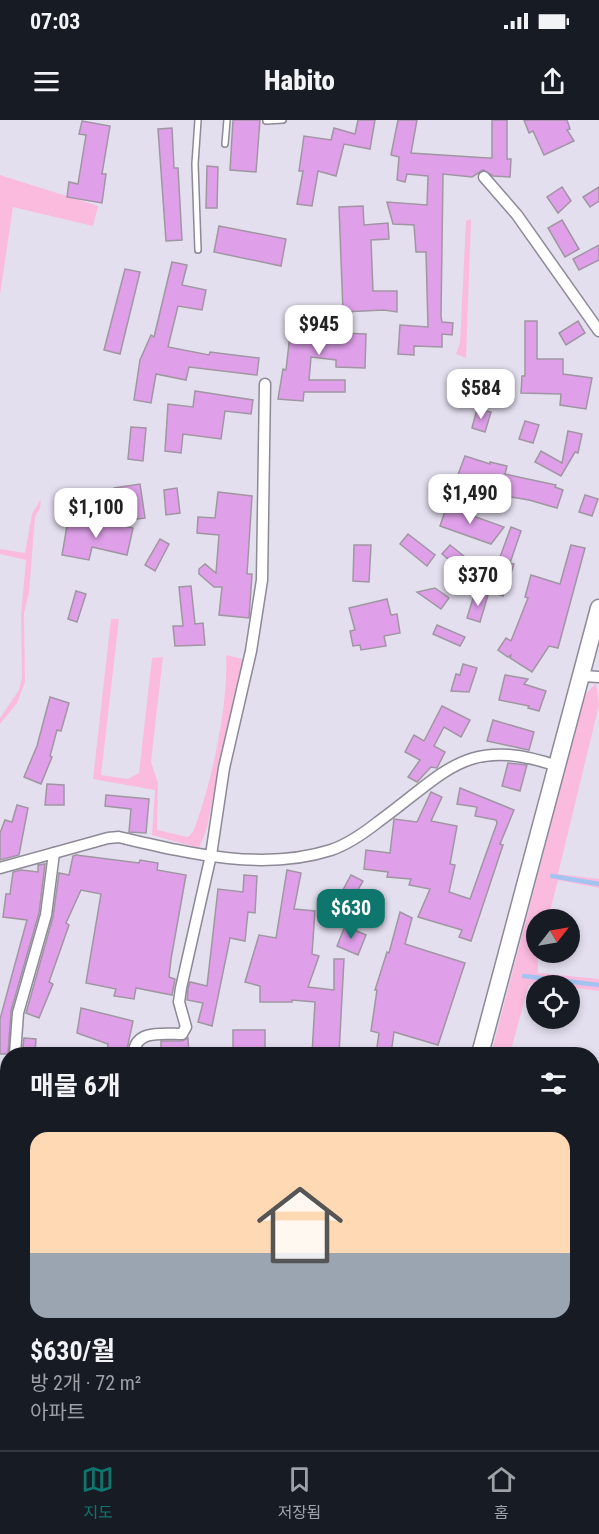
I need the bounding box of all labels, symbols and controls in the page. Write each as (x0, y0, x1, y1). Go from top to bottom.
text: 07:03 (30, 9, 81, 34)
icon: menu (30, 65, 63, 98)
text: Habito (264, 65, 335, 97)
icon: share (536, 65, 569, 98)
pin: $945 (283, 305, 355, 356)
text: $945 (299, 312, 339, 336)
pin: $584 (445, 369, 517, 420)
text: $584 (461, 376, 501, 400)
pin: $1,490 (421, 474, 519, 525)
text: $1,490 (442, 481, 498, 505)
pin: $1,100 (47, 488, 145, 539)
text: $1,100 (68, 495, 124, 519)
pin: $370 (442, 556, 514, 607)
text: $370 (458, 563, 498, 587)
pin: $630 (315, 889, 387, 940)
text: $630 (331, 896, 371, 920)
north arrow (526, 909, 580, 963)
map controls (526, 909, 580, 1029)
button: locate (526, 975, 580, 1029)
icon: filters (537, 1067, 570, 1100)
text: 매물 6개 (30, 1071, 121, 1101)
icon: home (246, 1171, 354, 1279)
text: $630/월 (30, 1336, 115, 1366)
text: 방 2개 · 72 m² (30, 1371, 141, 1395)
text: 아파트 (30, 1400, 85, 1424)
tab: 지도 (81, 1463, 114, 1523)
tab: 저장됨 (277, 1463, 322, 1523)
tab: 홈 (485, 1463, 518, 1523)

